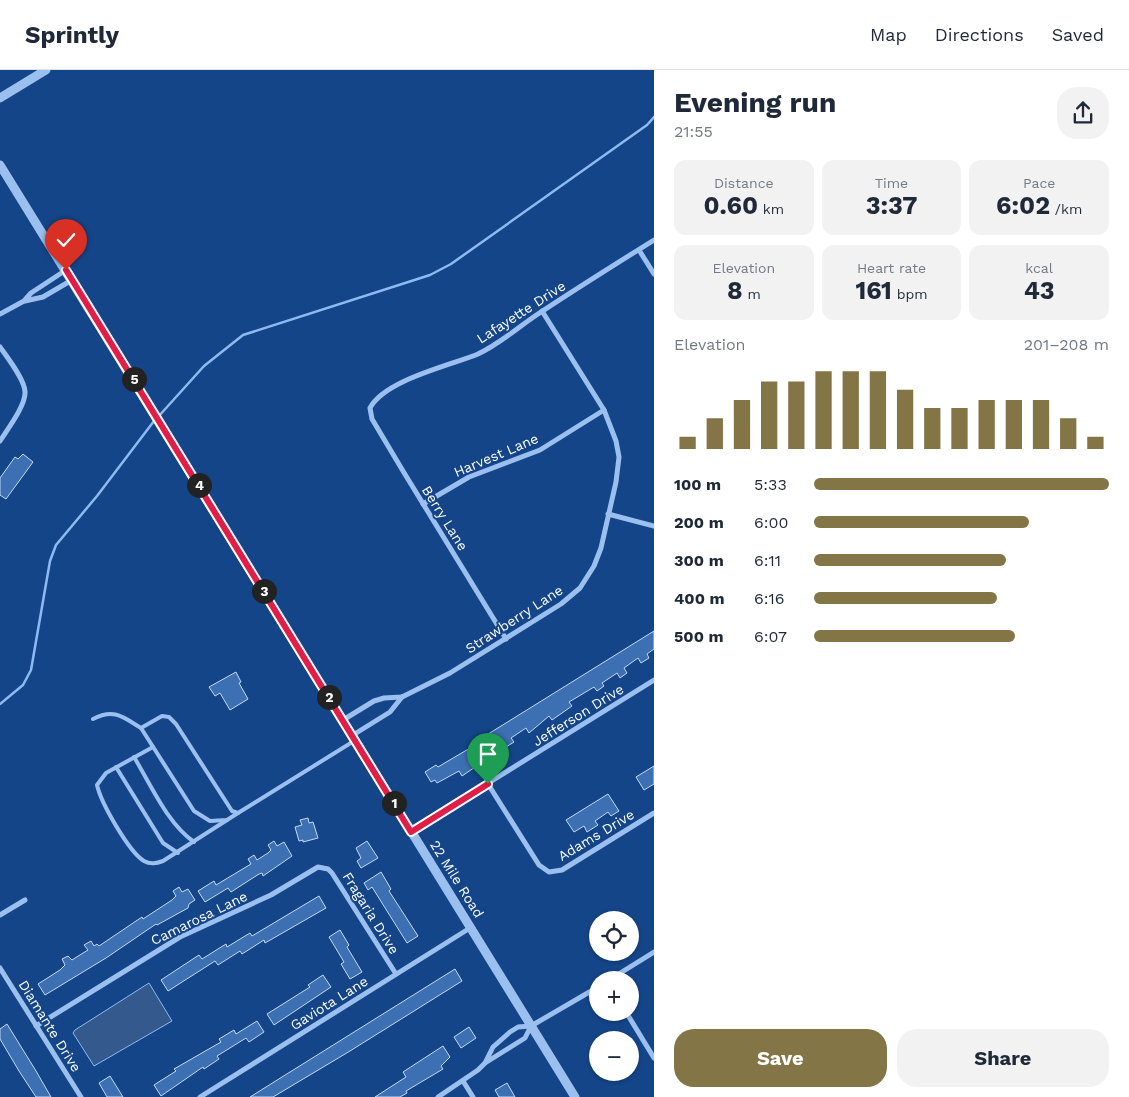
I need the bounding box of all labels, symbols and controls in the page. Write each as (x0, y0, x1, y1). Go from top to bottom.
text: Sprintly (25, 21, 119, 49)
text: Map (870, 24, 907, 45)
text: Directions (935, 24, 1024, 45)
text: Saved (1052, 24, 1104, 45)
text: Evening run (674, 86, 836, 119)
button: share (1057, 87, 1109, 139)
text: 21:55 (674, 122, 713, 141)
text: Distance (714, 175, 774, 191)
text: Time (875, 175, 908, 191)
text: Pace (1023, 175, 1055, 191)
text: 0.60 (704, 191, 758, 220)
text: 3:37 (866, 191, 917, 220)
text: 6:02 (996, 191, 1050, 220)
text: km (758, 201, 784, 217)
text: /km (1050, 201, 1082, 217)
pin (45, 219, 87, 270)
icon: check (52, 226, 80, 254)
text: Elevation (713, 260, 775, 276)
text: Heart rate (857, 260, 926, 276)
text: kcal (1025, 260, 1053, 276)
text: 8 (727, 276, 743, 305)
text: 161 (855, 276, 892, 305)
text: 43 (1024, 276, 1055, 305)
street label: Lafayette Drive (474, 277, 568, 347)
text: m (743, 286, 761, 302)
text: bpm (892, 286, 928, 302)
text: Elevation (674, 335, 745, 354)
text: 201–208 m (1024, 335, 1109, 354)
pin: 5 (122, 366, 146, 392)
text: 5 (130, 371, 139, 387)
street label: Harvest Lane (451, 430, 541, 480)
pin: 4 (186, 472, 212, 498)
text: 100 m (674, 475, 721, 494)
text: 5:33 (754, 475, 787, 494)
text: 4 (195, 477, 204, 493)
street label: Berry Lane (419, 483, 471, 553)
text: 200 m (674, 513, 724, 532)
text: 6:00 (754, 513, 788, 532)
text: 300 m (674, 551, 724, 570)
text: 6:11 (754, 551, 781, 570)
pin: 3 (252, 578, 276, 604)
street label: Strawberry Lane (462, 582, 566, 656)
text: 3 (260, 583, 269, 599)
text: 400 m (674, 589, 725, 608)
text: 6:16 (754, 589, 784, 608)
text: 500 m (674, 627, 724, 646)
text: 6:07 (754, 627, 787, 646)
street label: Jefferson Drive (530, 681, 626, 749)
pin: 2 (316, 684, 342, 710)
text: 2 (325, 689, 334, 705)
pin (467, 733, 509, 784)
icon: arrive (474, 740, 502, 768)
pin: 1 (382, 790, 406, 816)
text: 1 (391, 795, 398, 811)
street label: Adams Drive (555, 806, 637, 864)
street label: 22 Mile Road (427, 837, 487, 921)
street label: Fragaria Drive (339, 869, 403, 957)
street label: Camarosa Lane (148, 888, 250, 948)
map controls (589, 911, 639, 1081)
button: locate (589, 911, 639, 961)
button: + (589, 971, 639, 1021)
street label: Gaviota Lane (287, 973, 371, 1033)
street label: Diamante Drive (15, 977, 85, 1075)
button: Save (674, 1029, 887, 1087)
button: Share (897, 1029, 1109, 1087)
button: − (589, 1031, 639, 1081)

